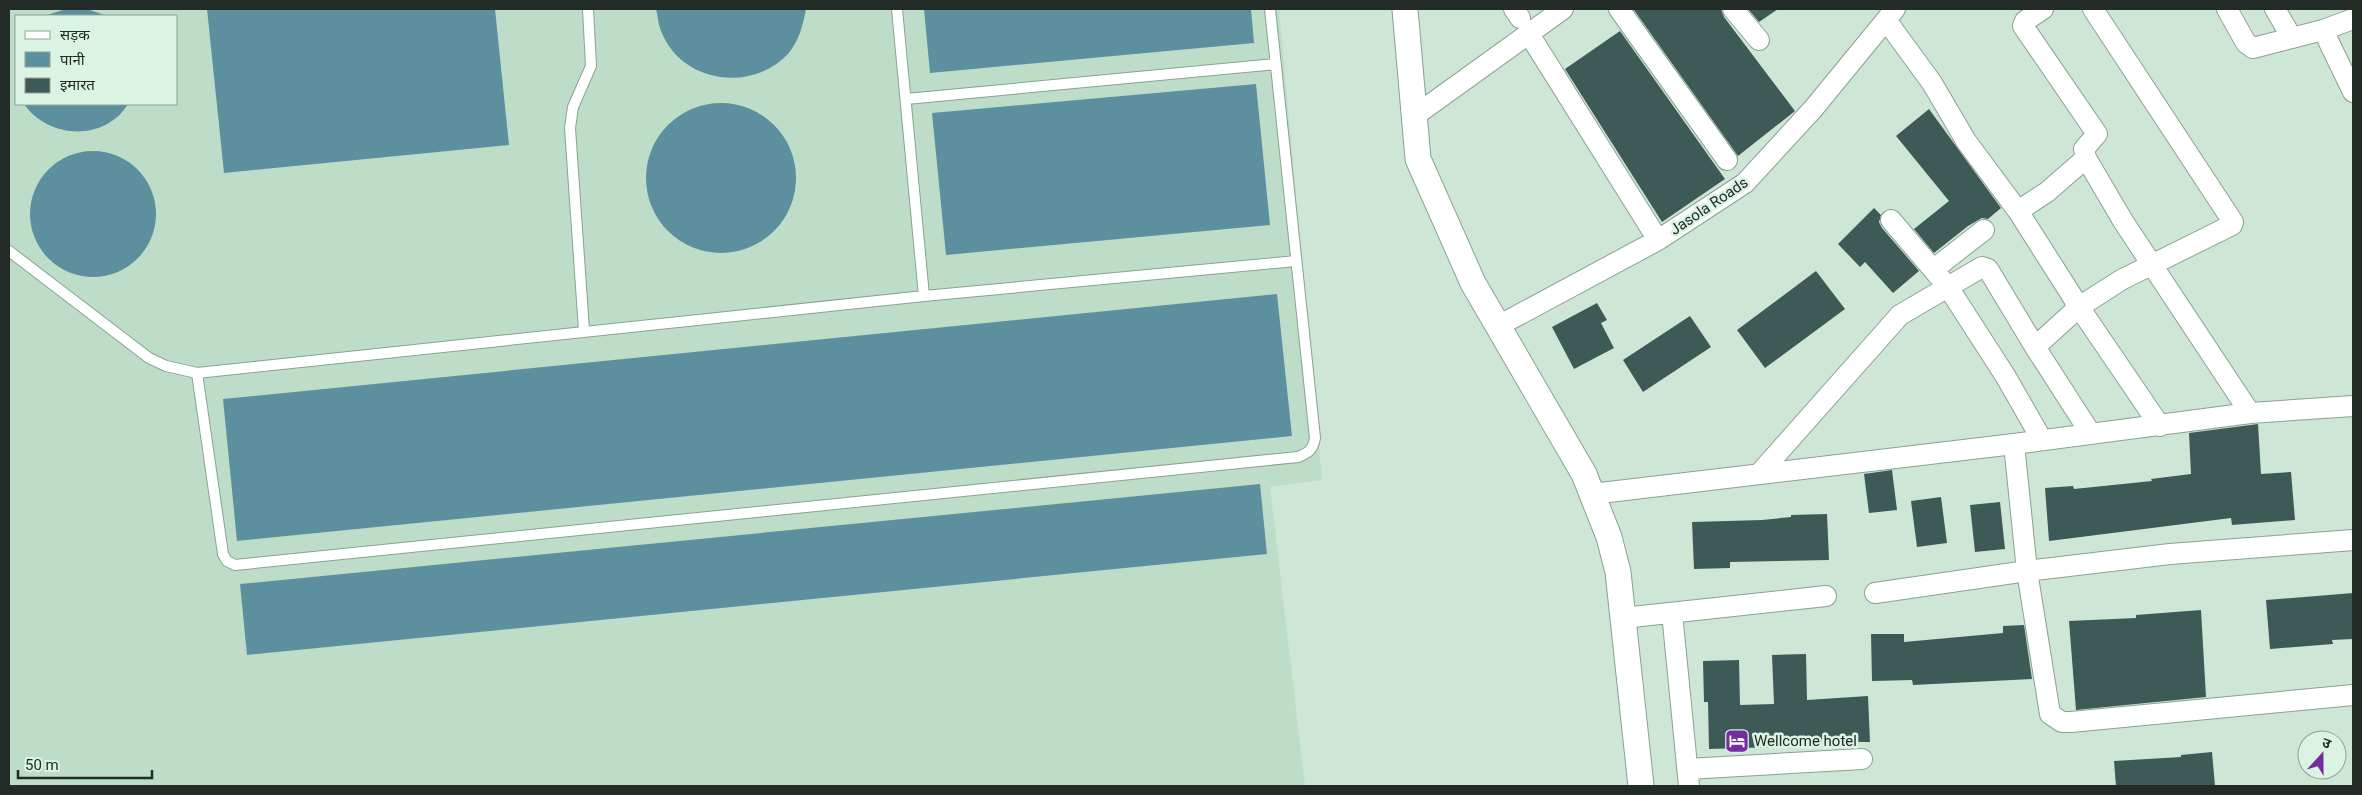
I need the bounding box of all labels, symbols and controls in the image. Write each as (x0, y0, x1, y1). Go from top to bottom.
legend (15, 15, 178, 105)
text: सड़क (60, 26, 90, 44)
text: पानी (60, 51, 86, 69)
text: इमारत (60, 76, 95, 94)
street label: Jasola Roads (1666, 173, 1752, 239)
hotel icon: Wellcome hotel (1724, 728, 1750, 754)
north arrow (2297, 730, 2347, 780)
place label: Wellcome hotel (1754, 732, 1857, 750)
text: उ (2320, 734, 2334, 752)
scale bar (18, 748, 151, 780)
text: 50 m (25, 756, 59, 774)

